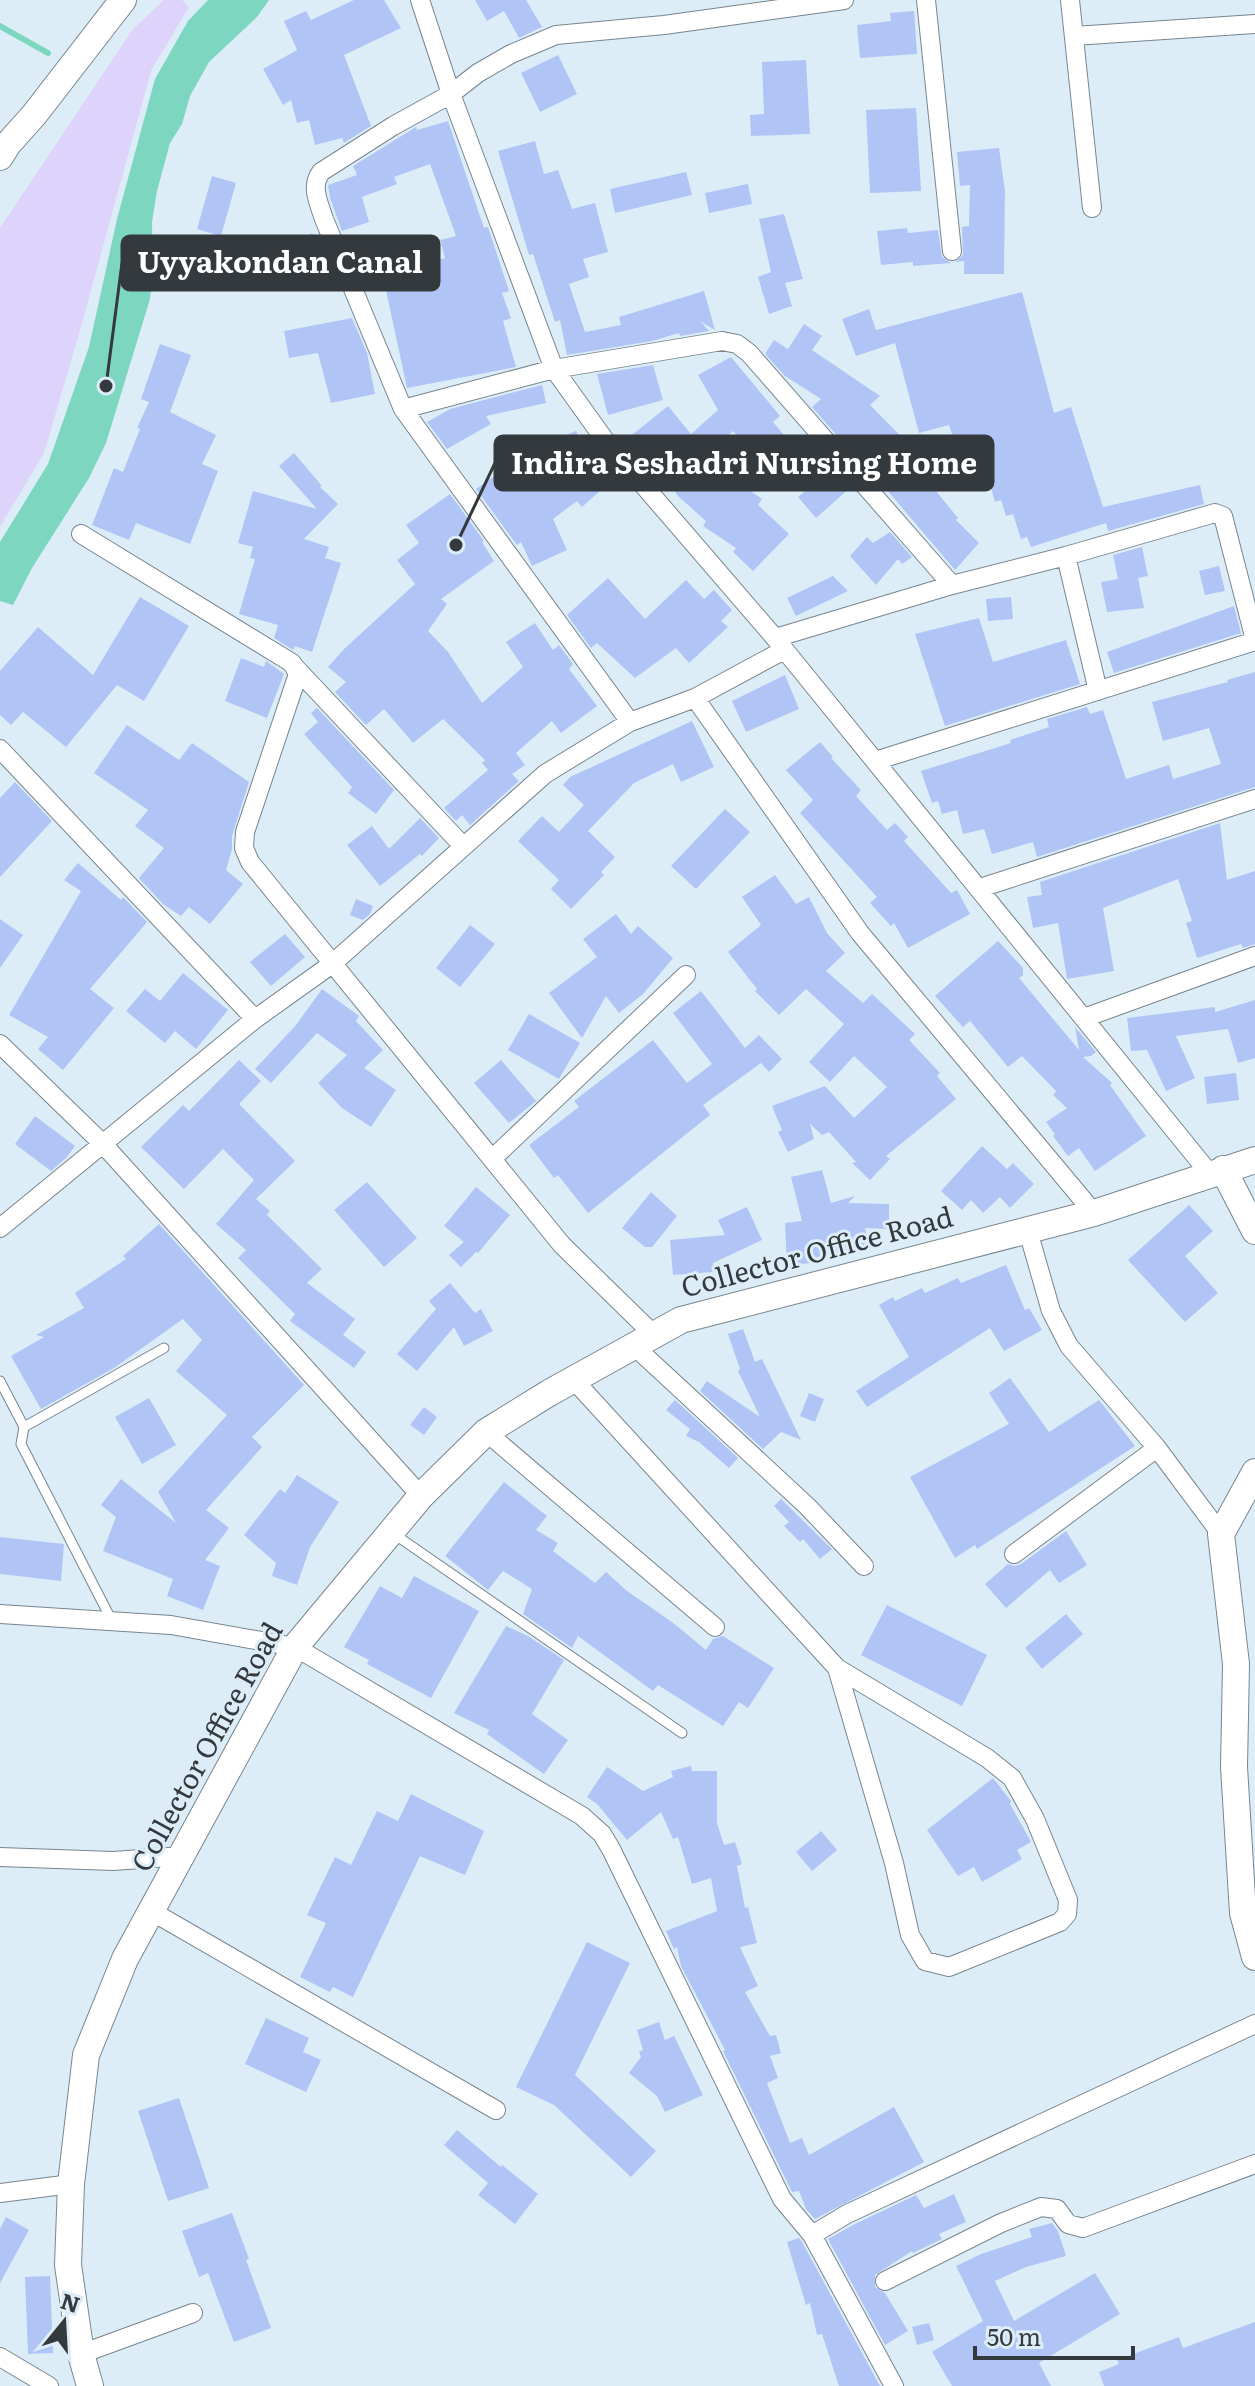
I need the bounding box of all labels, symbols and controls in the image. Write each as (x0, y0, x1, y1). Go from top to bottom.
callout: Uyyakondan Canal (122, 236, 439, 290)
text: Uyyakondan Canal (137, 238, 423, 282)
callout: Indira Seshadri Nursing Home (495, 436, 993, 490)
text: Indira Seshadri Nursing Home (511, 439, 977, 483)
street label: Collector Office Road (676, 1194, 957, 1307)
street label: Collector Office Road (119, 1614, 291, 1879)
north arrow (24, 2282, 104, 2362)
text: N (57, 2283, 85, 2320)
scale bar (975, 2310, 1133, 2360)
text: 50 m (987, 2318, 1041, 2353)

